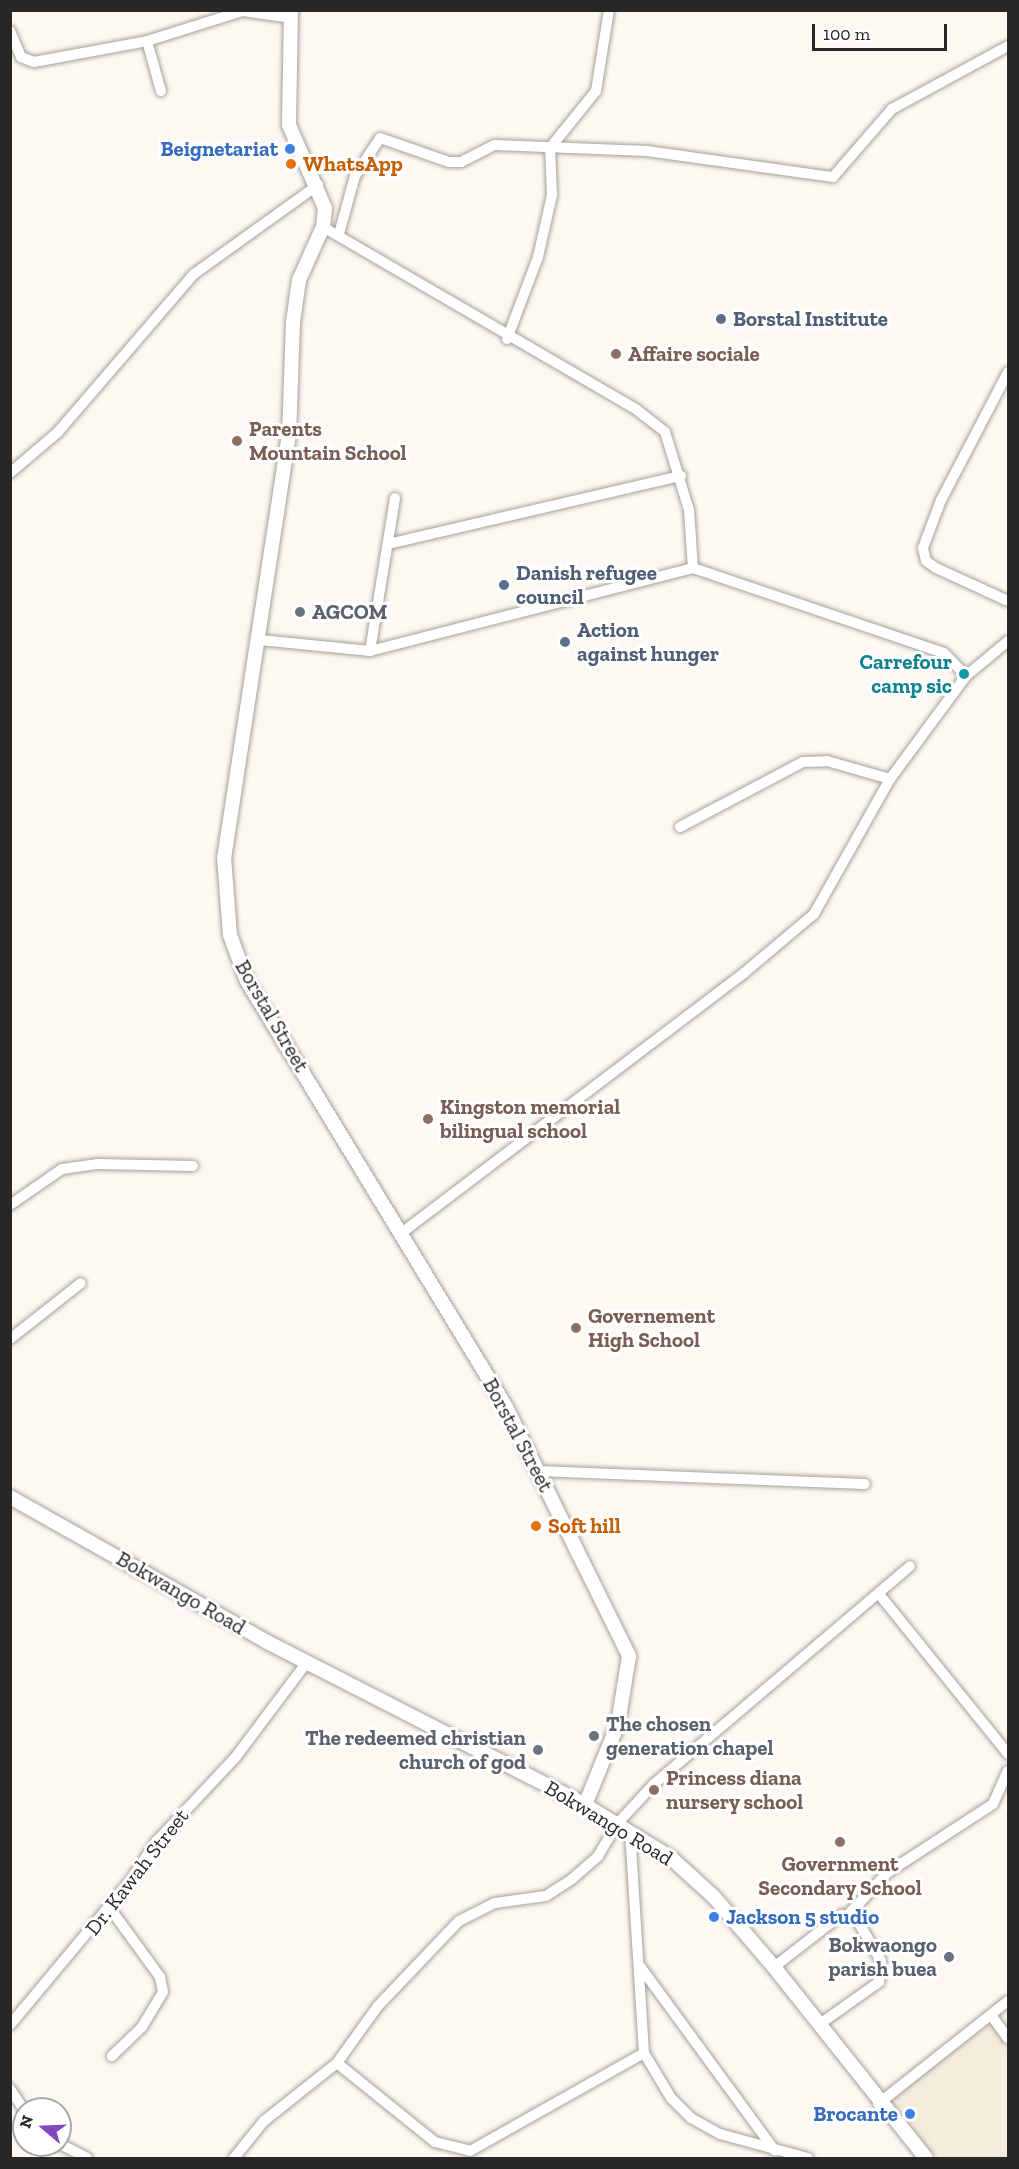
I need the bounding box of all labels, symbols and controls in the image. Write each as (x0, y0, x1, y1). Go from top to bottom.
scale bar (815, 12, 950, 50)
text: 100 m (823, 23, 870, 45)
place label: Beignetariat (160, 136, 278, 162)
marker: Beignetariat (283, 142, 297, 156)
place label: WhatsApp (303, 151, 403, 177)
marker: WhatsApp (284, 157, 298, 171)
place label: Borstal Institute (733, 306, 888, 332)
marker: Borstal Institute (714, 312, 728, 326)
place label: Affaire sociale (628, 341, 760, 367)
marker: Affaire sociale (609, 347, 623, 361)
place label: Parents Mountain School (249, 416, 407, 466)
marker: Parents Mountain School (230, 434, 244, 448)
place label: Danish refugee council (516, 560, 657, 610)
marker: Danish refugee council (497, 578, 511, 592)
place label: AGCOM (312, 599, 387, 625)
marker: AGCOM (293, 605, 307, 619)
place label: Action against hunger (577, 617, 719, 667)
marker: Action against hunger (558, 635, 572, 649)
place label: Carrefour camp sic (860, 649, 952, 699)
marker: Carrefour camp sic (957, 667, 971, 681)
street label: Borstal Street (230, 956, 314, 1076)
place label: Kingston memorial bilingual school (440, 1094, 620, 1144)
marker: Kingston memorial bilingual school (421, 1112, 435, 1126)
place label: Governement High School (588, 1303, 715, 1353)
marker: Governement High School (569, 1321, 583, 1335)
street label: Borstal Street (478, 1374, 558, 1496)
place label: Soft hill (548, 1513, 621, 1539)
marker: Soft hill (529, 1519, 543, 1533)
street label: Bokwango Road (112, 1546, 250, 1640)
place label: The chosen generation chapel (606, 1711, 773, 1761)
place label: The redeemed christian church of god (305, 1725, 526, 1775)
marker: The chosen generation chapel (587, 1729, 601, 1743)
marker: The redeemed christian church of god (531, 1743, 545, 1757)
place label: Princess diana nursery school (666, 1765, 804, 1815)
street label: Bokwango Road (540, 1775, 678, 1871)
marker: Princess diana nursery school (647, 1783, 661, 1797)
street label: Dr. Kawah Street (80, 1804, 194, 1940)
marker: Government Secondary School (833, 1835, 847, 1849)
place label: Government Secondary School (758, 1851, 922, 1901)
place label: Jackson 5 studio (726, 1904, 879, 1930)
marker: Jackson 5 studio (707, 1910, 721, 1924)
place label: Bokwaongo parish buea (828, 1932, 937, 1982)
marker: Bokwaongo parish buea (942, 1950, 956, 1964)
north arrow (12, 2097, 72, 2157)
place label: Brocante (813, 2101, 898, 2127)
marker: Brocante (903, 2107, 917, 2121)
text: N (15, 2113, 37, 2130)

